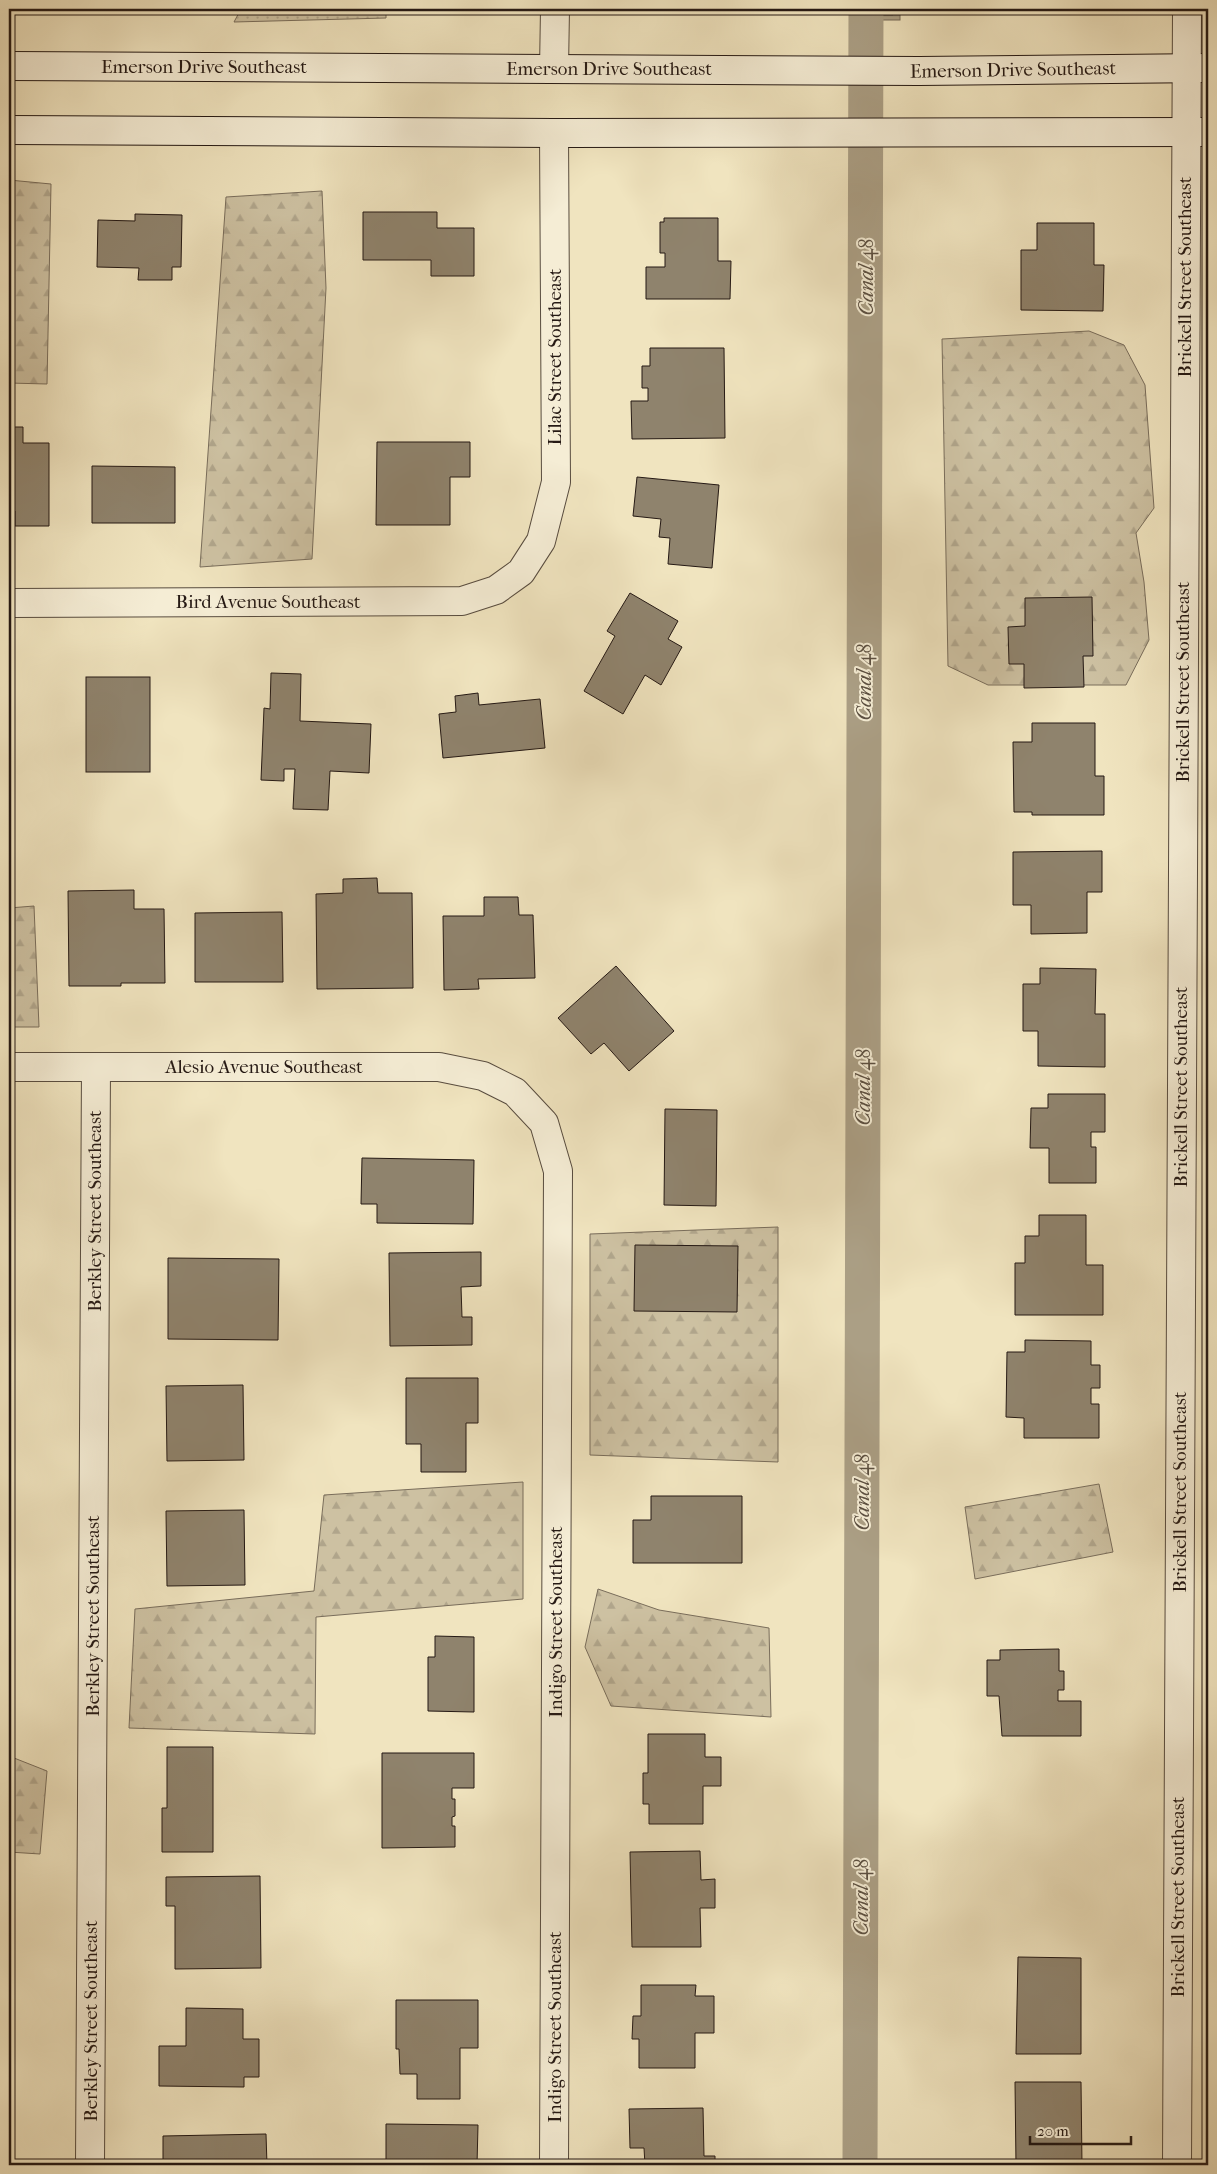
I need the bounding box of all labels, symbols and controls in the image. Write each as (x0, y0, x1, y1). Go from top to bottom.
street label: Emerson Drive Southeast (101, 56, 307, 78)
street label: Emerson Drive Southeast (910, 57, 1116, 83)
street label: Emerson Drive Southeast (506, 58, 712, 80)
street label: Brickell Street Southeast (1174, 176, 1196, 378)
water label: Canal 48 (855, 239, 879, 315)
street label: Lilac Street Southeast (544, 268, 566, 446)
street label: Brickell Street Southeast (1172, 581, 1194, 783)
street label: Bird Avenue Southeast (176, 591, 361, 613)
water label: Canal 48 (853, 644, 877, 720)
street label: Brickell Street Southeast (1170, 986, 1192, 1188)
water label: Canal 48 (852, 1049, 876, 1125)
street label: Alesio Avenue Southeast (164, 1056, 363, 1078)
street label: Berkley Street Southeast (84, 1110, 106, 1312)
street label: Brickell Street Southeast (1169, 1391, 1191, 1593)
water label: Canal 48 (851, 1454, 875, 1530)
street label: Berkley Street Southeast (82, 1515, 104, 1717)
street label: Indigo Street Southeast (545, 1526, 567, 1718)
street label: Brickell Street Southeast (1167, 1796, 1189, 1998)
water label: Canal 48 (850, 1859, 874, 1935)
street label: Berkley Street Southeast (80, 1920, 102, 2122)
street label: Indigo Street Southeast (544, 1931, 566, 2123)
scale bar (1030, 2114, 1131, 2146)
text: 20 m (1037, 2122, 1069, 2140)

